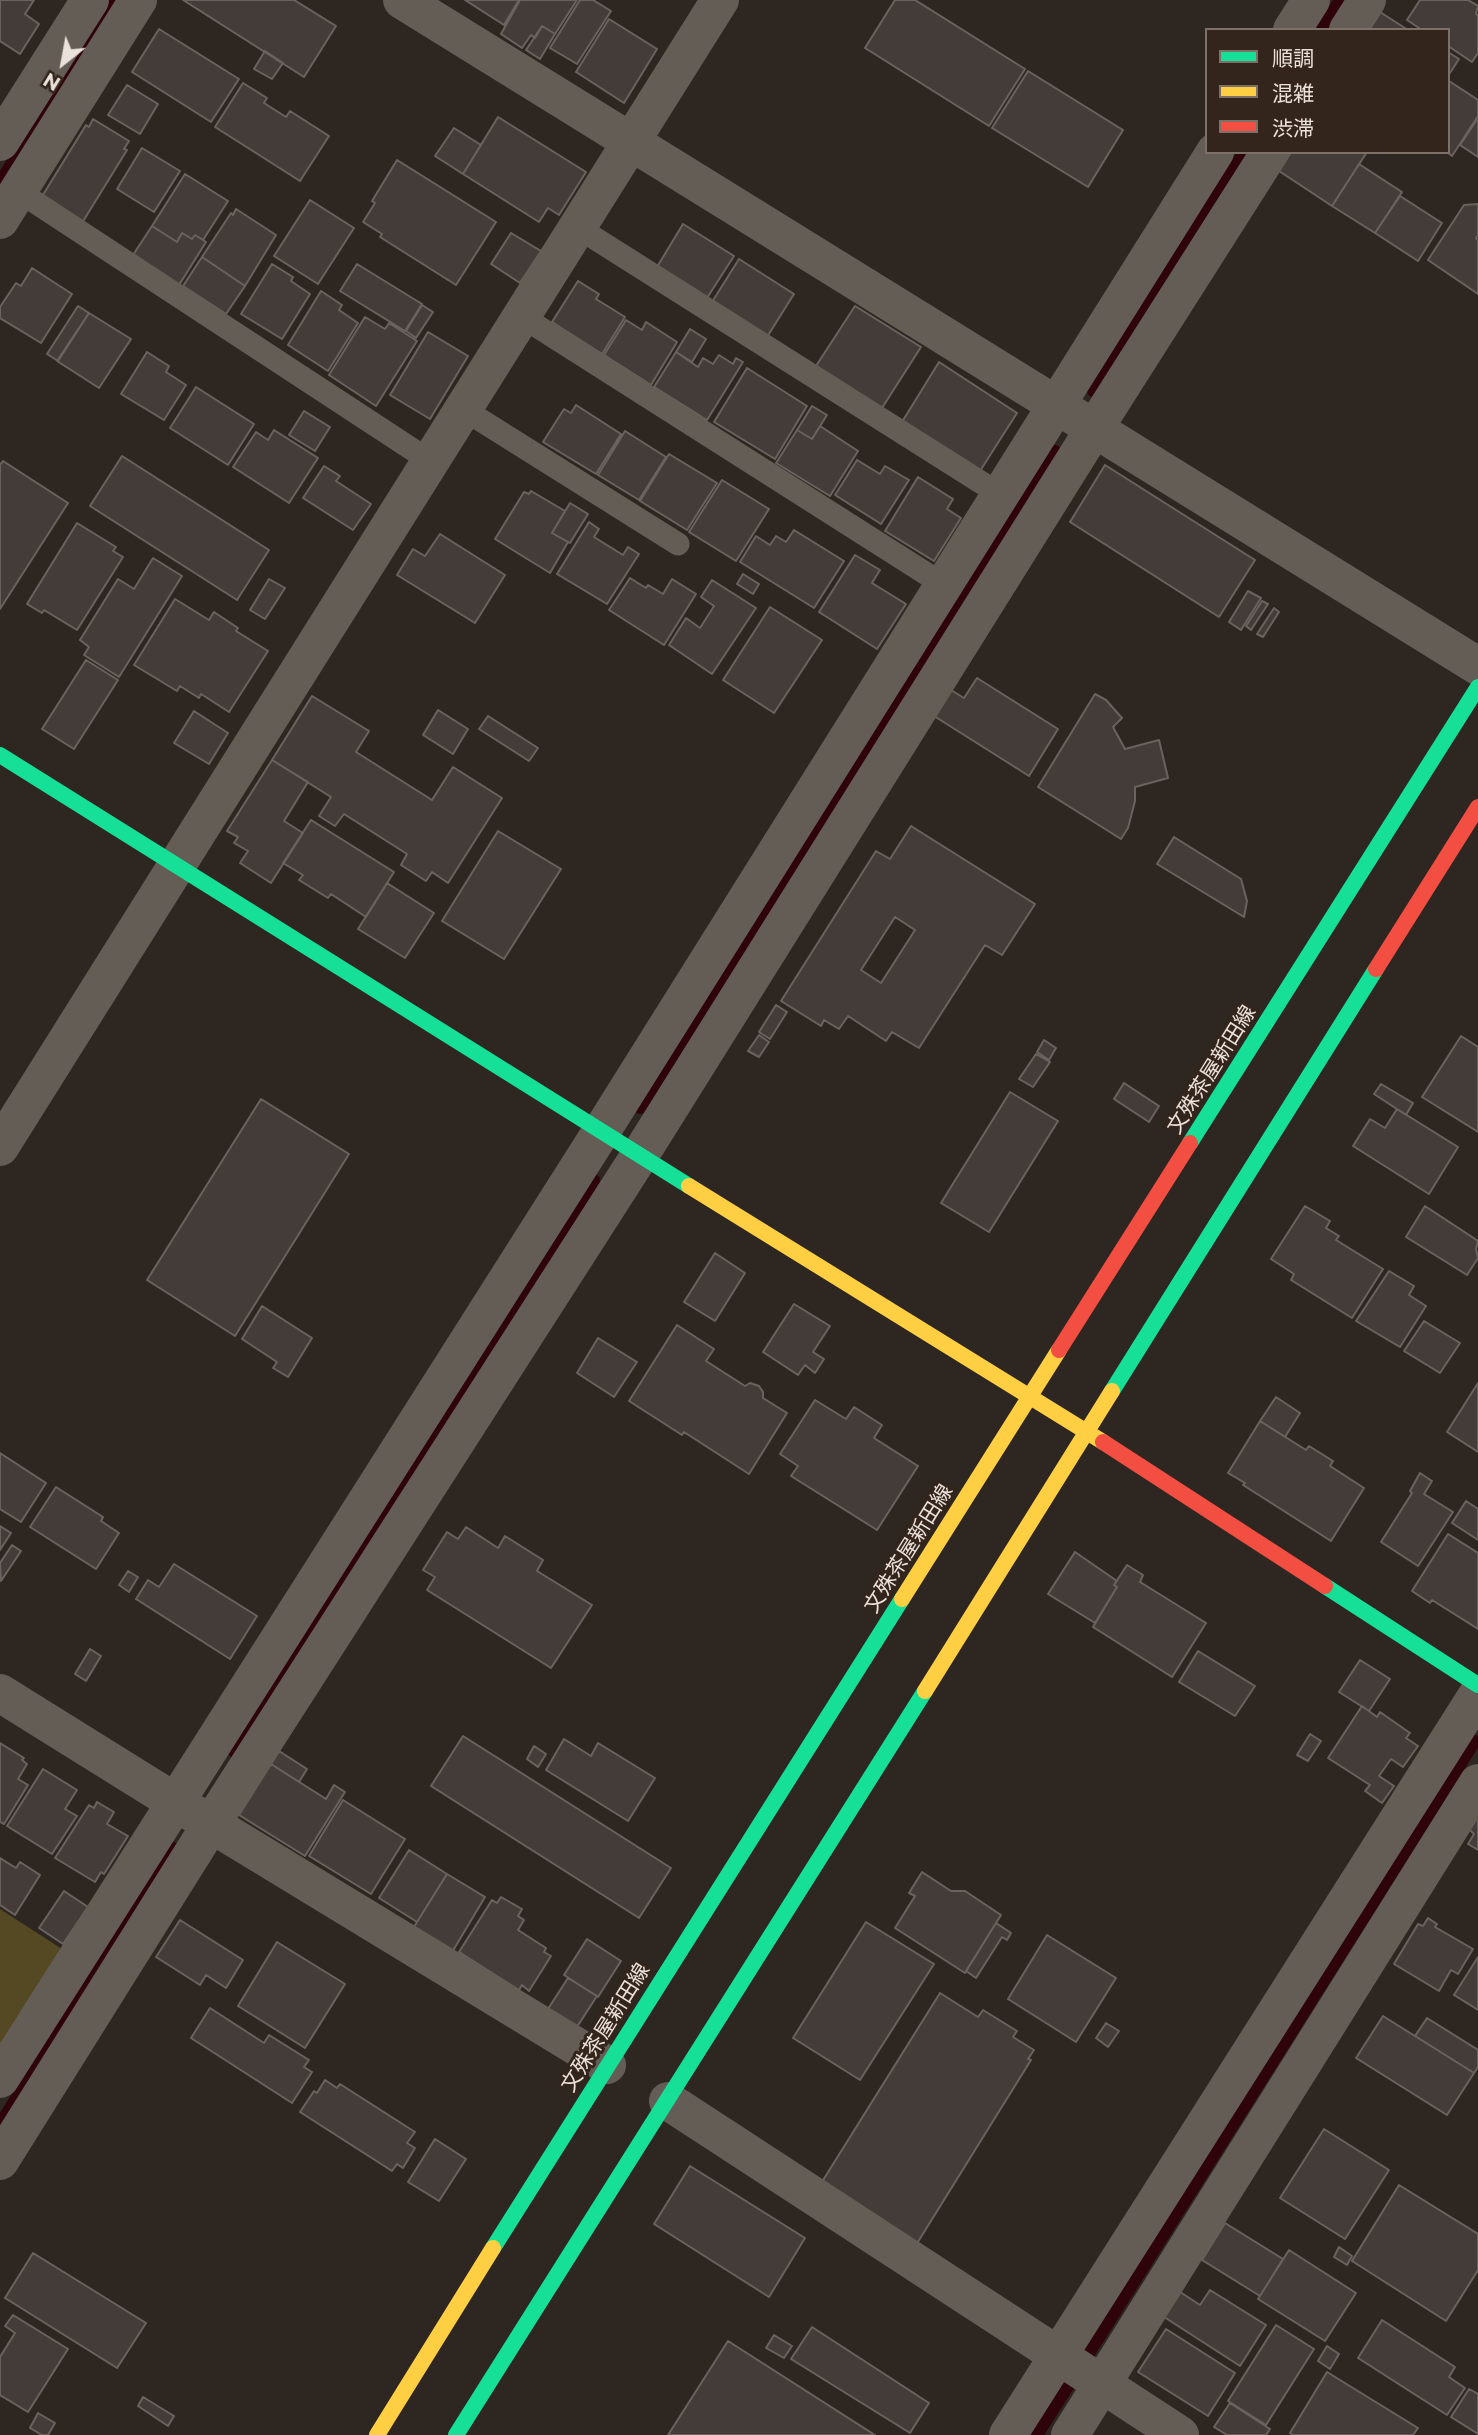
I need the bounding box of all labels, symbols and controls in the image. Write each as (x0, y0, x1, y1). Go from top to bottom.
north arrow (28, 28, 98, 98)
legend (1205, 28, 1450, 154)
text: 順調 (1272, 46, 1314, 71)
text: N (39, 68, 64, 95)
text: 混雑 (1272, 81, 1314, 106)
text: 渋滞 (1272, 116, 1314, 141)
street label: 文殊茶屋新田線 (1162, 1001, 1262, 1139)
street label: 文殊茶屋新田線 (859, 1480, 959, 1618)
street label: 文殊茶屋新田線 (556, 1959, 656, 2097)

